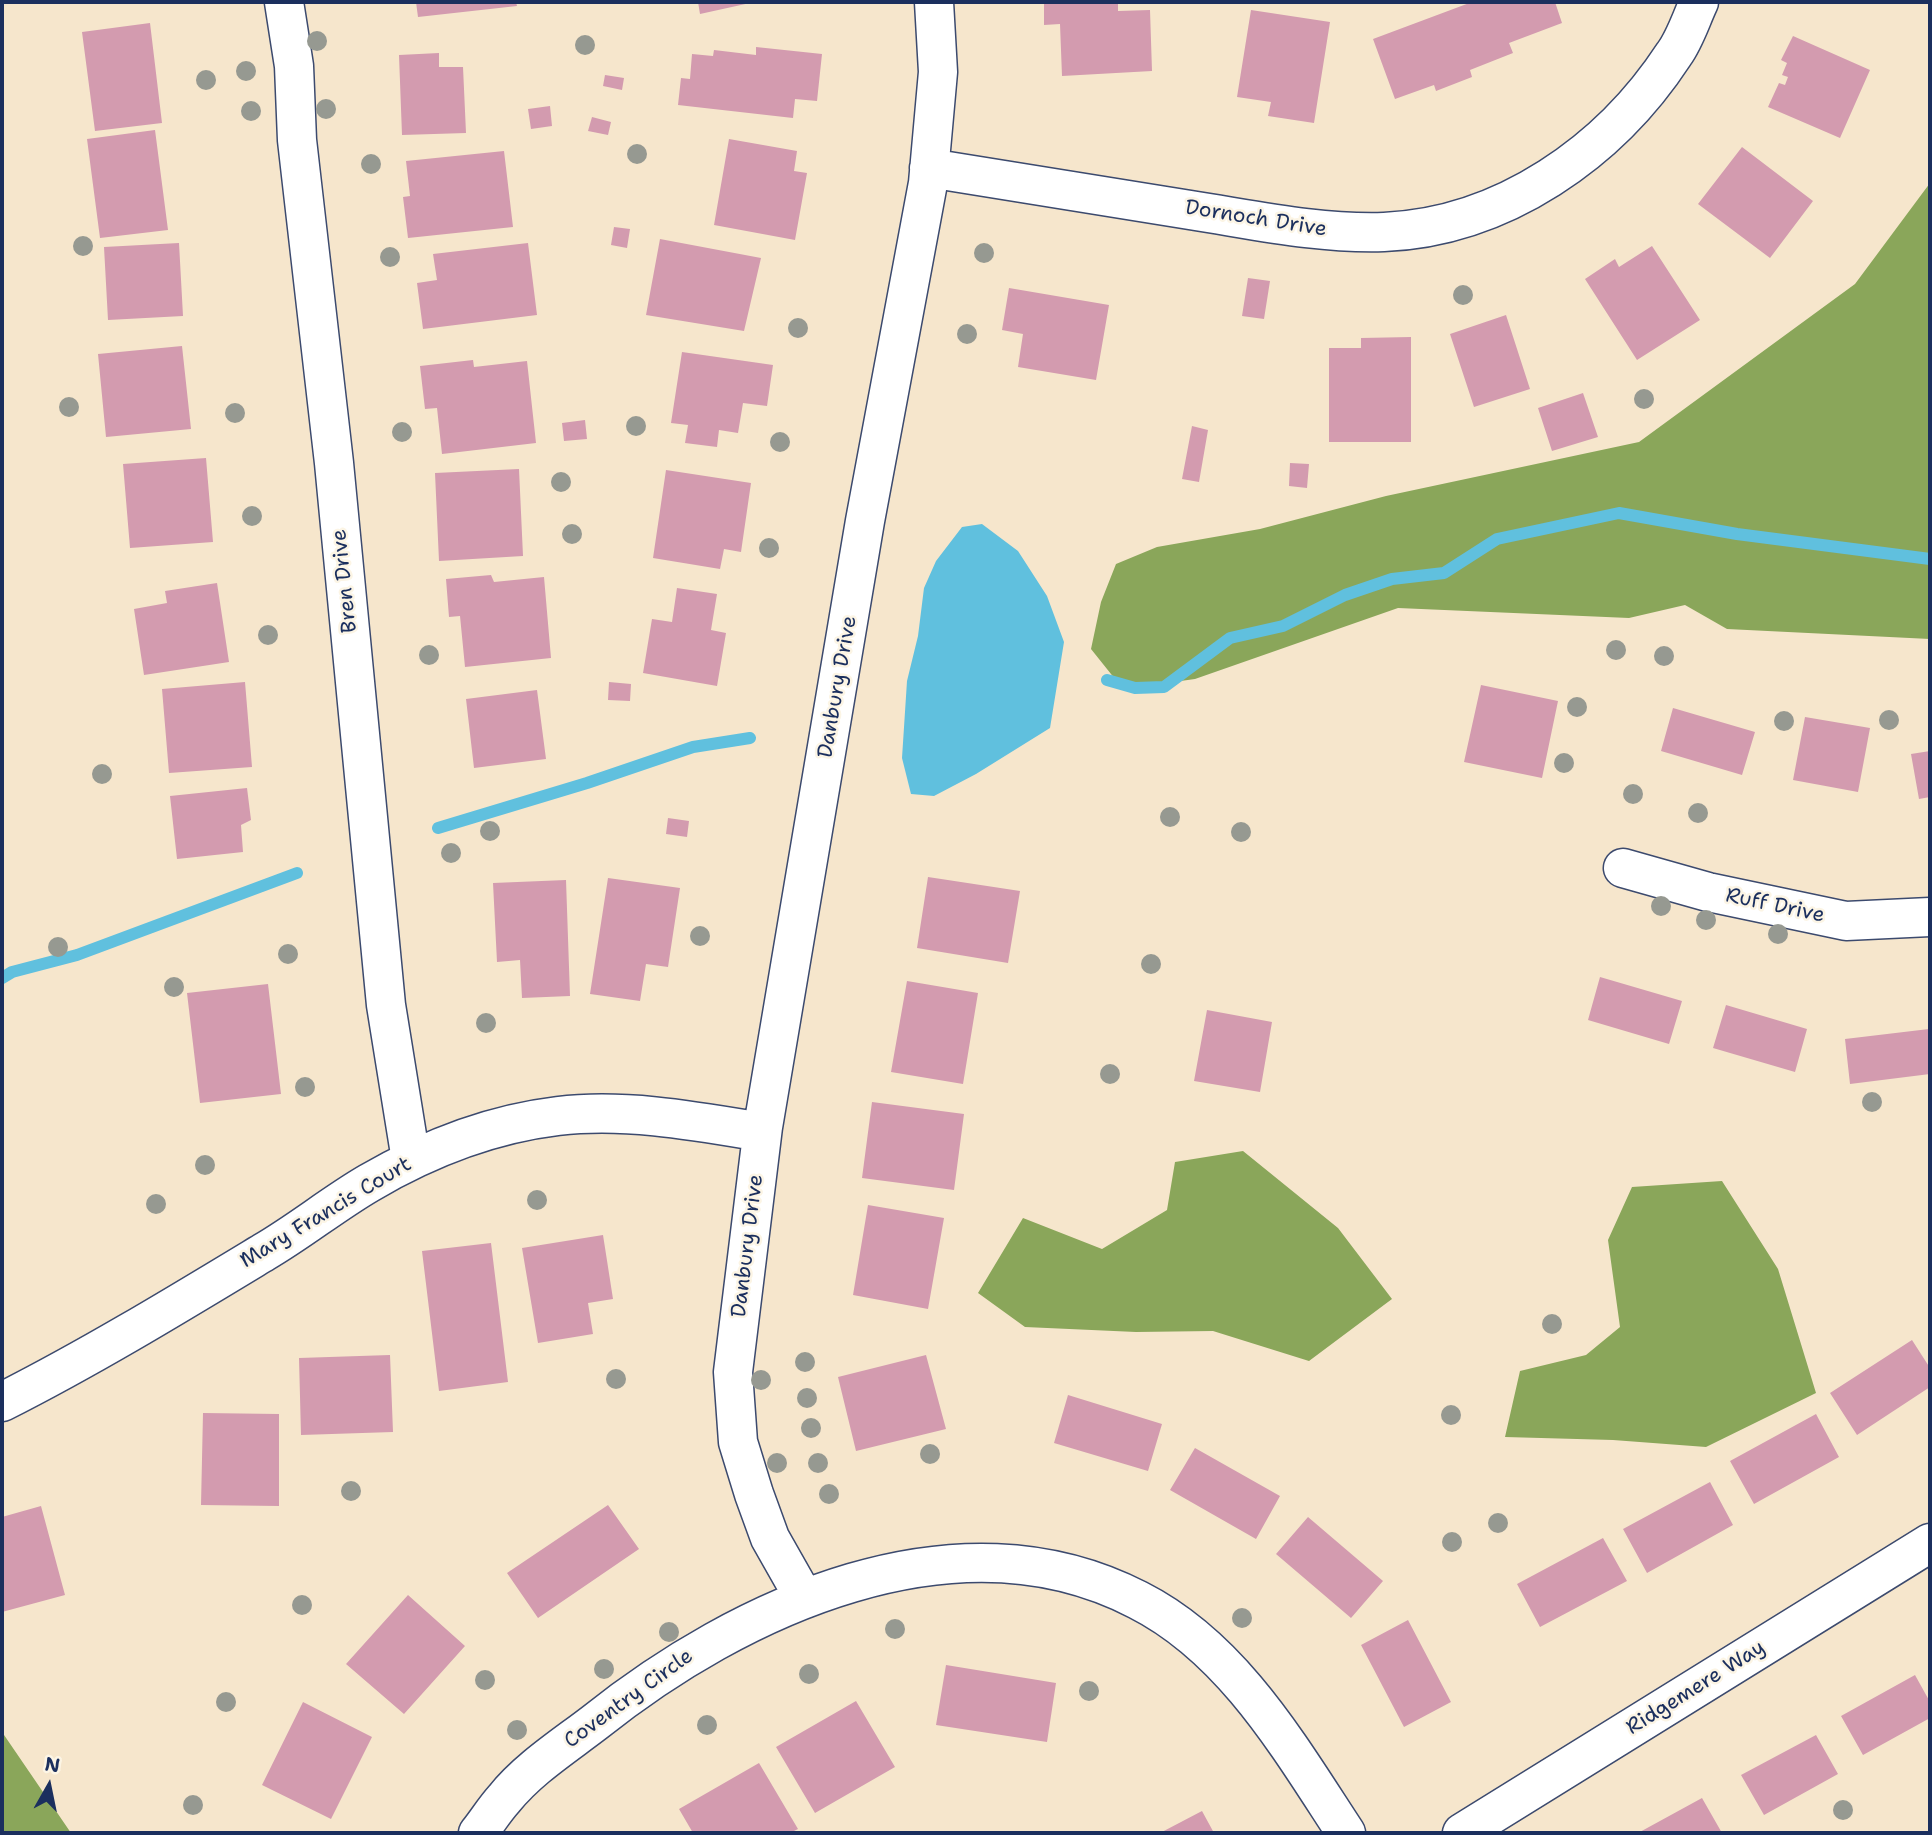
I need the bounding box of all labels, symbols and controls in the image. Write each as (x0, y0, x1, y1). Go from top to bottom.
street label: Dornoch Drive (1183, 195, 1329, 243)
street label: Bren Drive (327, 528, 363, 634)
street label: Danbury Drive (813, 614, 863, 760)
street label: Ruff Drive (1723, 883, 1827, 929)
street label: Mary Francis Court (236, 1152, 416, 1274)
street label: Danbury Drive (727, 1173, 769, 1319)
street label: Ridgemere Way (1622, 1635, 1770, 1741)
street label: Coventry Circle (560, 1644, 698, 1754)
north arrow (14, 1751, 84, 1821)
text: N (43, 1751, 62, 1778)

